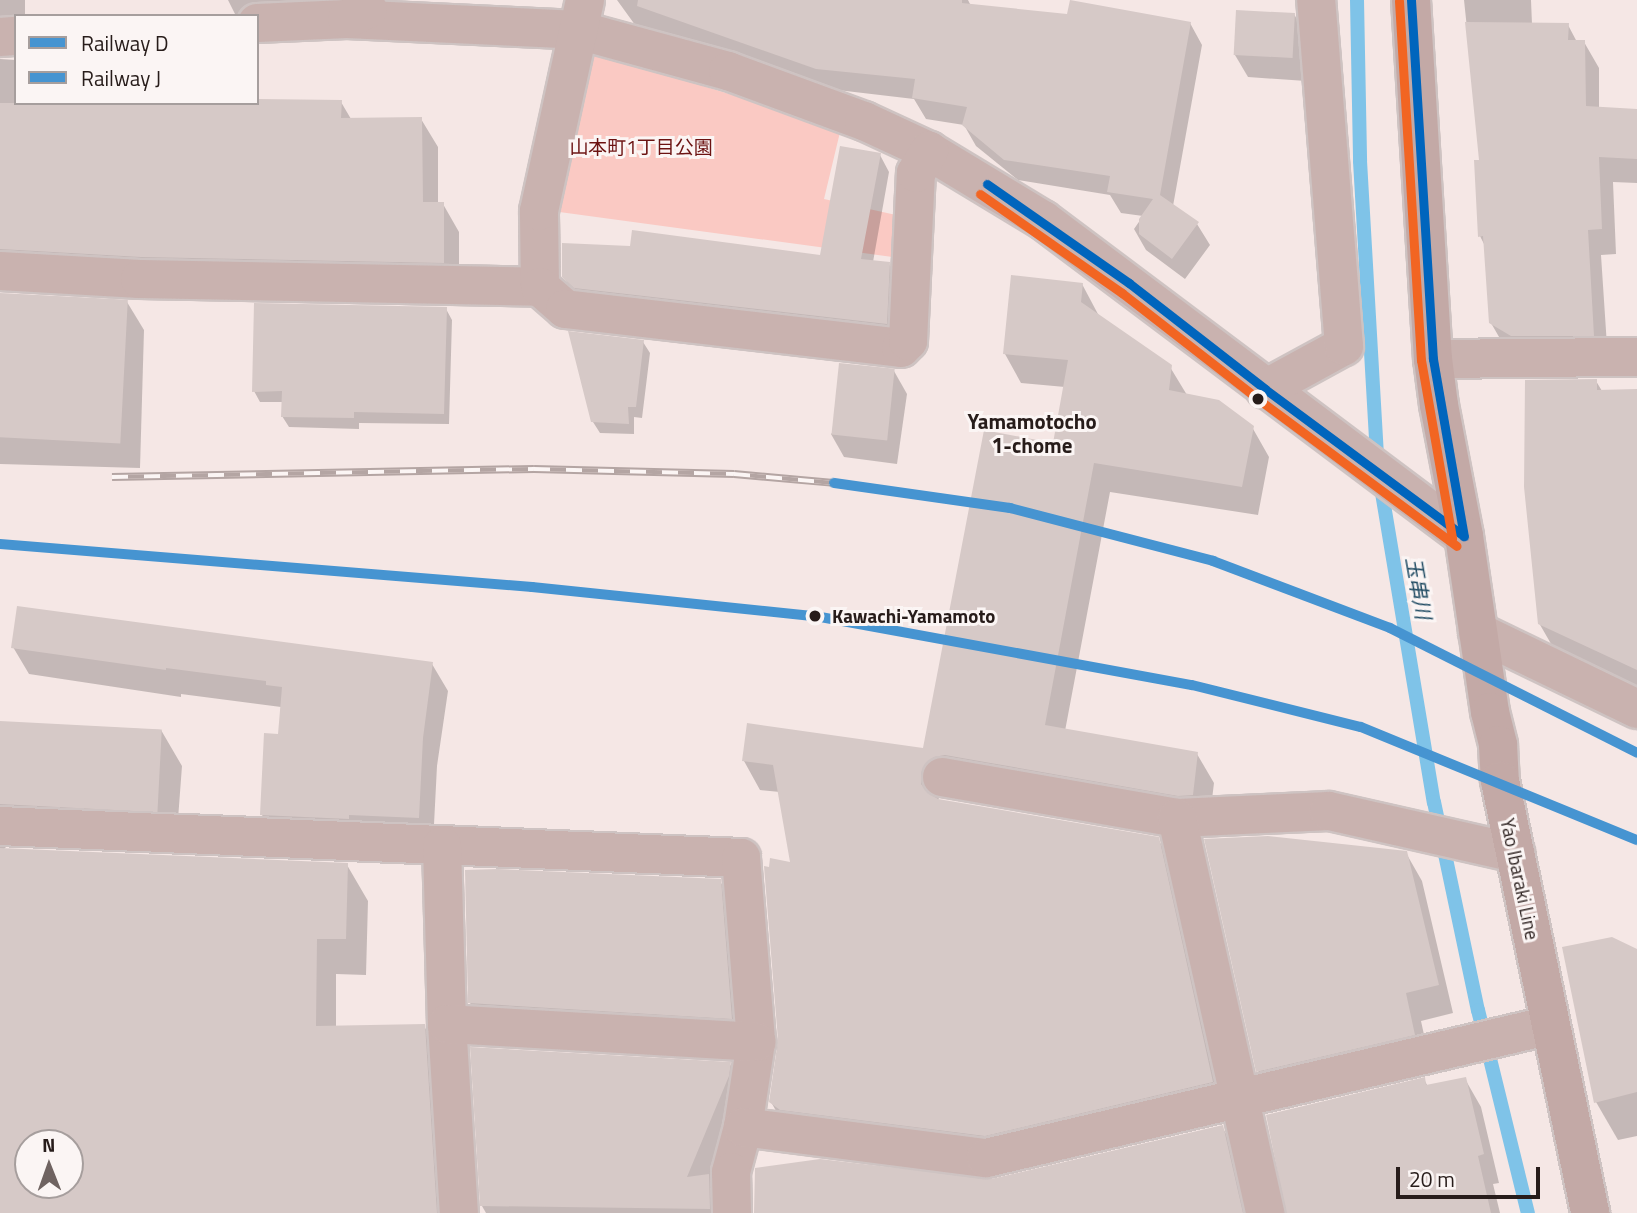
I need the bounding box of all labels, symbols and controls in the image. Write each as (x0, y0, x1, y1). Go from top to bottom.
legend (14, 14, 259, 105)
text: Railway D (81, 27, 169, 59)
text: Railway J (81, 62, 161, 94)
park label: 山本町1丁目公園 (569, 136, 713, 158)
unlabelled marker (1251, 392, 1265, 406)
district label: Yamamotocho 1-chome (967, 408, 1097, 458)
water label: 玉串川 (1401, 555, 1437, 621)
marker: Kawachi-Yamamoto (804, 605, 826, 627)
place label: Kawachi-Yamamoto (832, 605, 995, 627)
street label: Yao Ibaraki Line (1496, 816, 1544, 942)
north arrow (14, 1129, 84, 1199)
text: N (42, 1130, 55, 1159)
scale bar (1399, 1154, 1542, 1198)
text: 20 m (1409, 1163, 1455, 1195)

